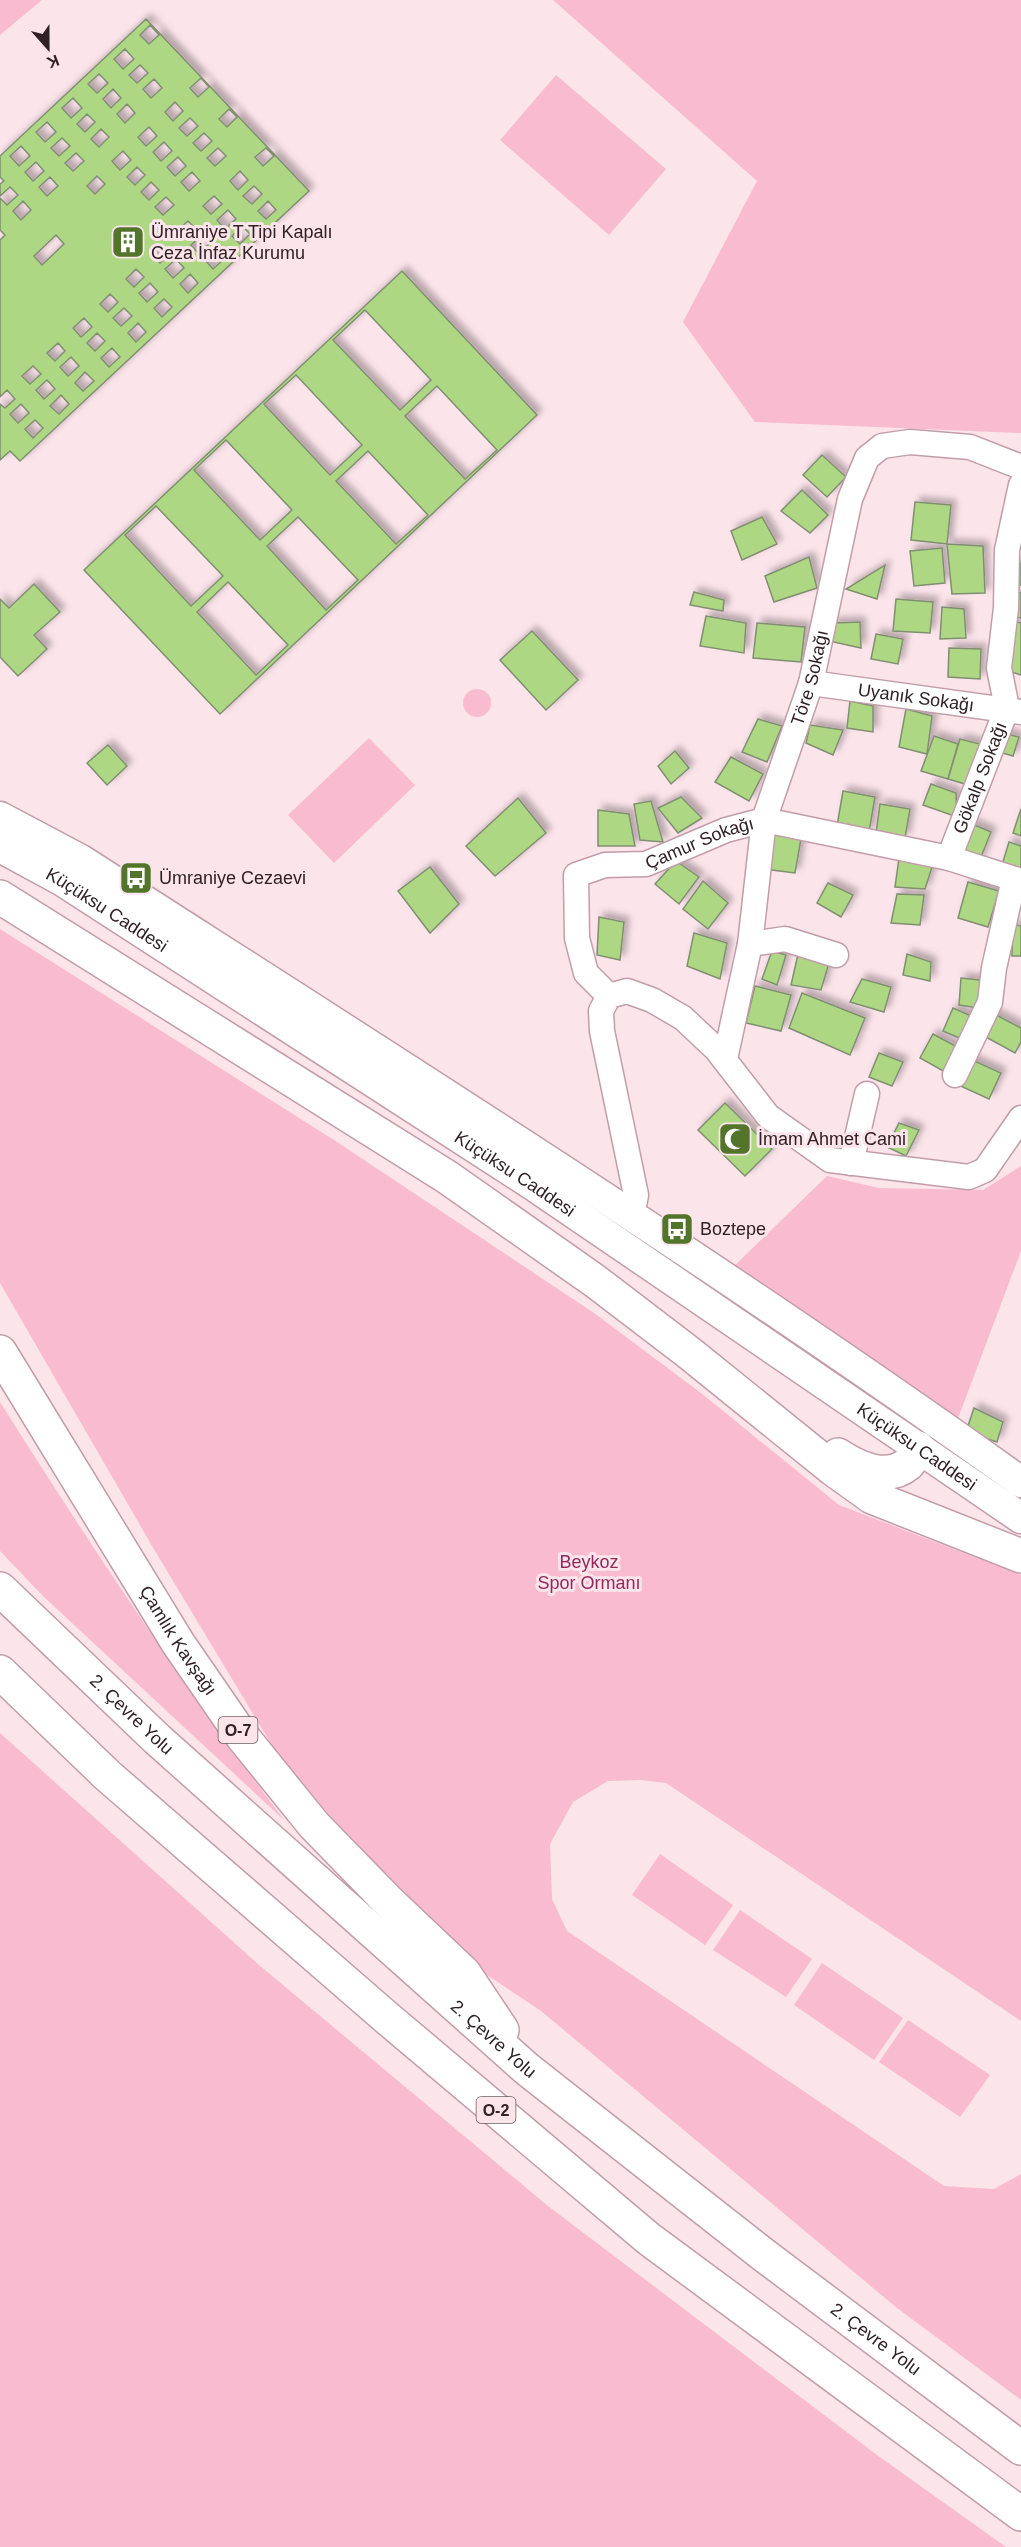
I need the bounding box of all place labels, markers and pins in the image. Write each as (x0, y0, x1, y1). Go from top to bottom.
place label: Ümraniye T Tipi Kapalı Ceza İnfaz Kurumu (151, 222, 332, 263)
building icon: Ümraniye T Tipi Kapalı Ceza İnfaz Kurumu (110, 224, 146, 260)
bus stop icon: Ümraniye Cezaevi (118, 860, 154, 896)
place label: Ümraniye Cezaevi (159, 868, 306, 888)
mosque icon: İmam Ahmet Cami (717, 1121, 753, 1157)
place label: İmam Ahmet Cami (758, 1129, 906, 1149)
bus stop icon: Boztepe (659, 1211, 695, 1247)
place label: Boztepe (700, 1219, 766, 1239)

